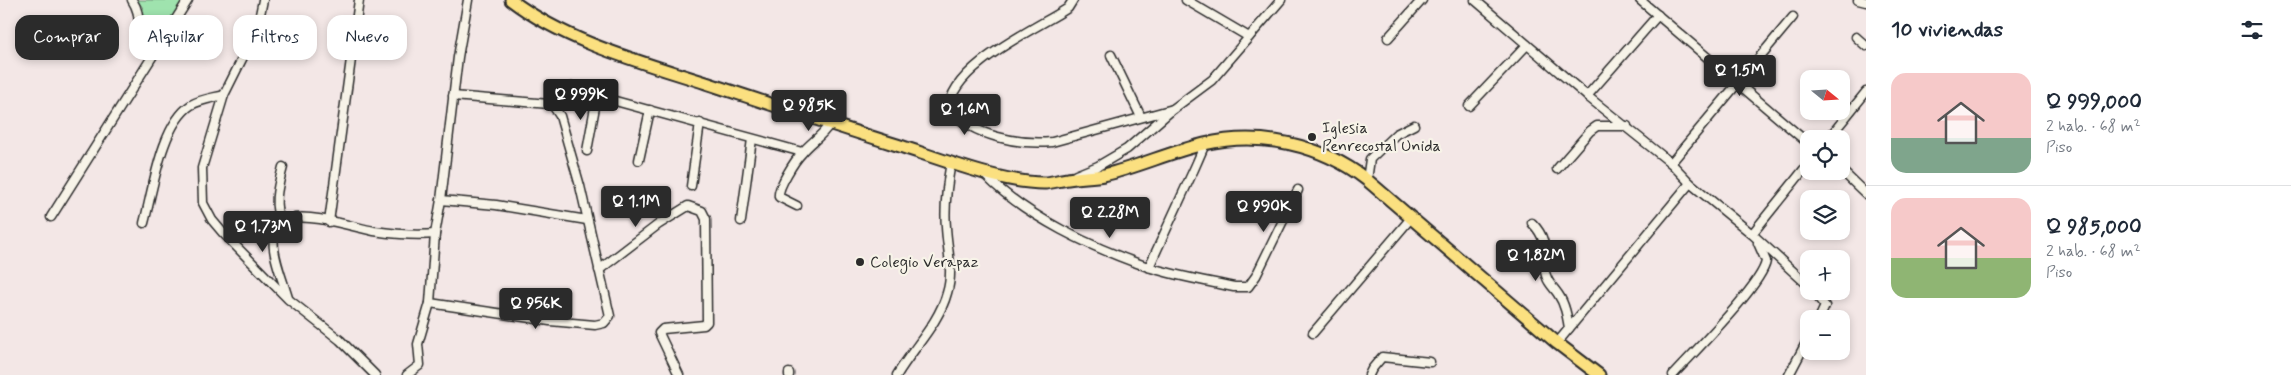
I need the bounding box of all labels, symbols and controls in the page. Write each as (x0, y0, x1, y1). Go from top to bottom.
chip: Comprar (15, 15, 119, 60)
chip: Alquilar (129, 15, 223, 60)
chip: Filtros (233, 15, 317, 60)
chip: Nuevo (327, 15, 407, 60)
text: 10 viviendas (1891, 16, 2003, 44)
icon: filters (2238, 16, 2266, 44)
pin: Q 1.5M (1699, 54, 1781, 97)
text: Q 1.5M (1715, 60, 1765, 81)
north arrow (1800, 70, 1850, 120)
map controls (1800, 70, 1850, 360)
pin: Q 999K (540, 78, 622, 121)
text: Q 999K (554, 84, 608, 105)
text: Q 999,000 (2046, 88, 2142, 116)
pin: Q 985K (768, 90, 850, 132)
icon: home (1931, 93, 1991, 153)
pin: Q 1.6M (924, 94, 1006, 136)
text: Q 985K (783, 95, 835, 116)
text: Q 1.6M (941, 99, 989, 120)
text: 2 hab. · 68 m² (2046, 116, 2141, 137)
place label: Iglesia Penrecostal Unida (1322, 118, 1441, 157)
button: locate (1800, 130, 1850, 180)
marker: Iglesia Penrecostal Unida (1306, 131, 1318, 143)
text: Piso (2046, 137, 2072, 158)
pin: Q 1.1M (595, 186, 677, 228)
pin: Q 990K (1223, 190, 1305, 233)
button: layers (1800, 190, 1850, 240)
text: Q 1.1M (612, 191, 660, 212)
pin: Q 2.28M (1064, 196, 1156, 239)
text: Q 990K (1237, 196, 1291, 217)
text: Q 2.28M (1081, 202, 1139, 223)
pin: Q 1.73M (217, 210, 309, 253)
text: Q 985,000 (2046, 213, 2142, 241)
text: Q 1.73M (234, 216, 292, 237)
icon: home (1931, 218, 1991, 278)
pin: Q 1.82M (1490, 240, 1582, 282)
text: 2 hab. · 68 m² (2046, 241, 2141, 262)
text: Q 1.82M (1507, 245, 1565, 266)
button: + (1800, 250, 1850, 300)
place label: Colegio Verapaz (870, 252, 979, 274)
marker: Colegio Verapaz (854, 256, 866, 268)
text: Piso (2046, 262, 2072, 283)
pin: Q 956K (495, 288, 577, 330)
text: Q 956K (510, 293, 562, 314)
button: − (1800, 310, 1850, 360)

